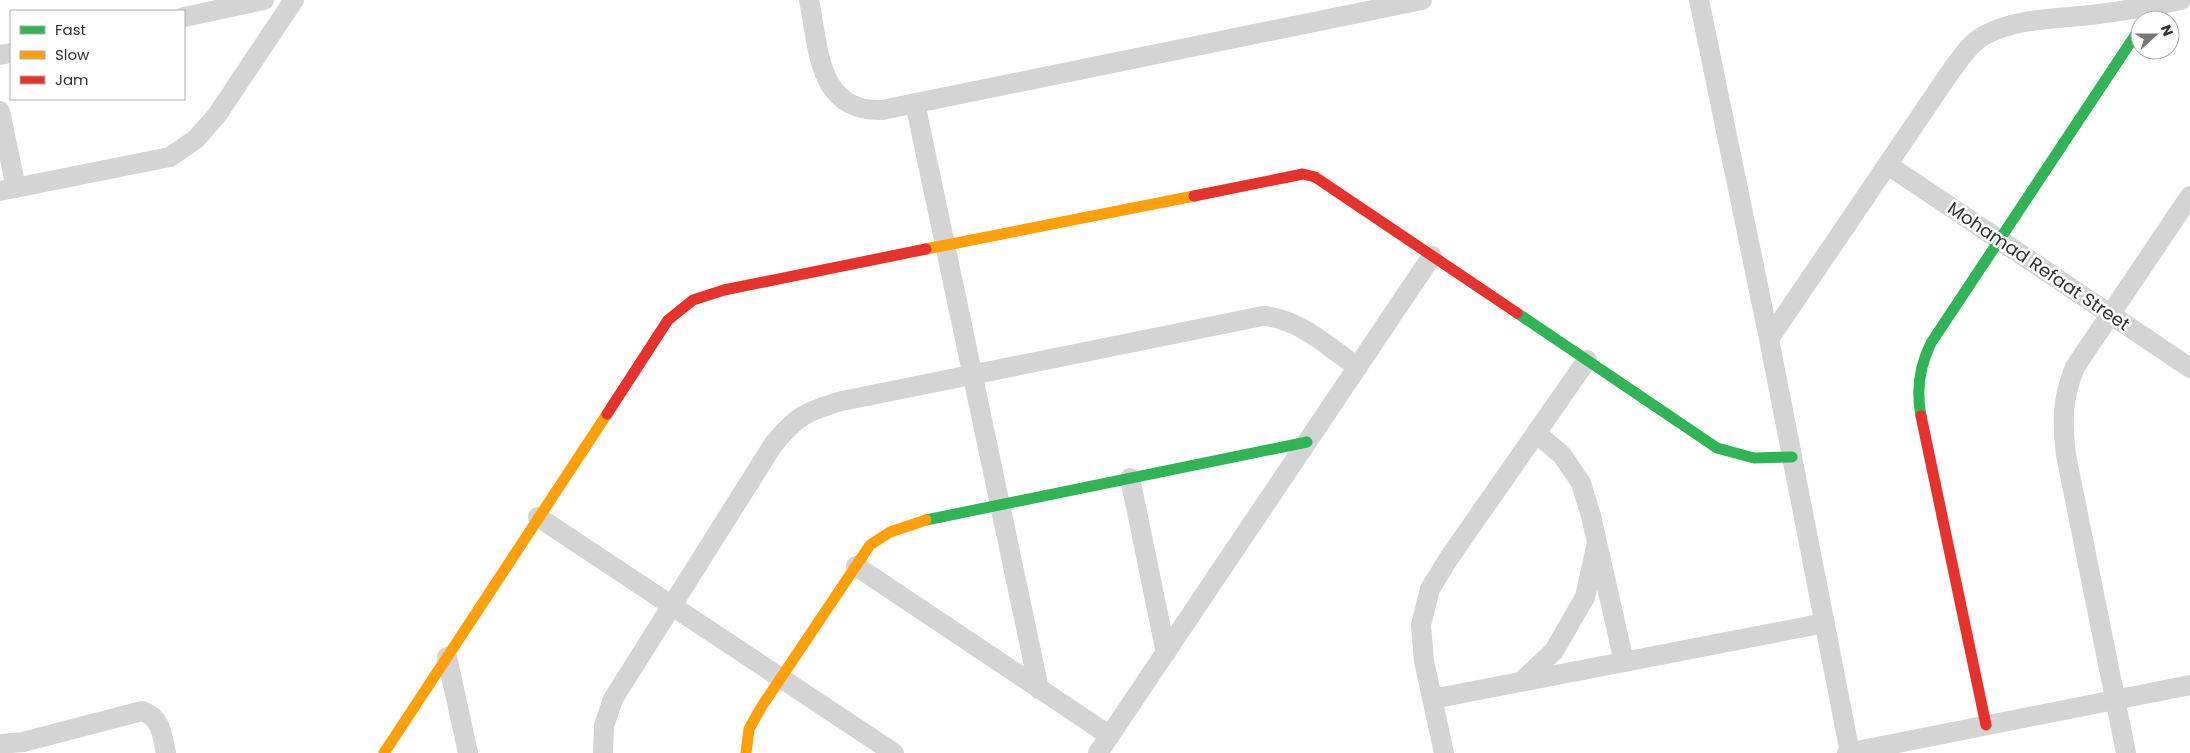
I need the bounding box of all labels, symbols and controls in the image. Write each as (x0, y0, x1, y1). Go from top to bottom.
legend (10, 10, 185, 100)
north arrow (2130, 10, 2180, 60)
text: Fast (55, 19, 86, 40)
text: N (2156, 22, 2178, 39)
text: Slow (55, 44, 90, 65)
text: Jam (55, 69, 89, 90)
street label: Mohamad Refaat Street (1943, 196, 2135, 336)

